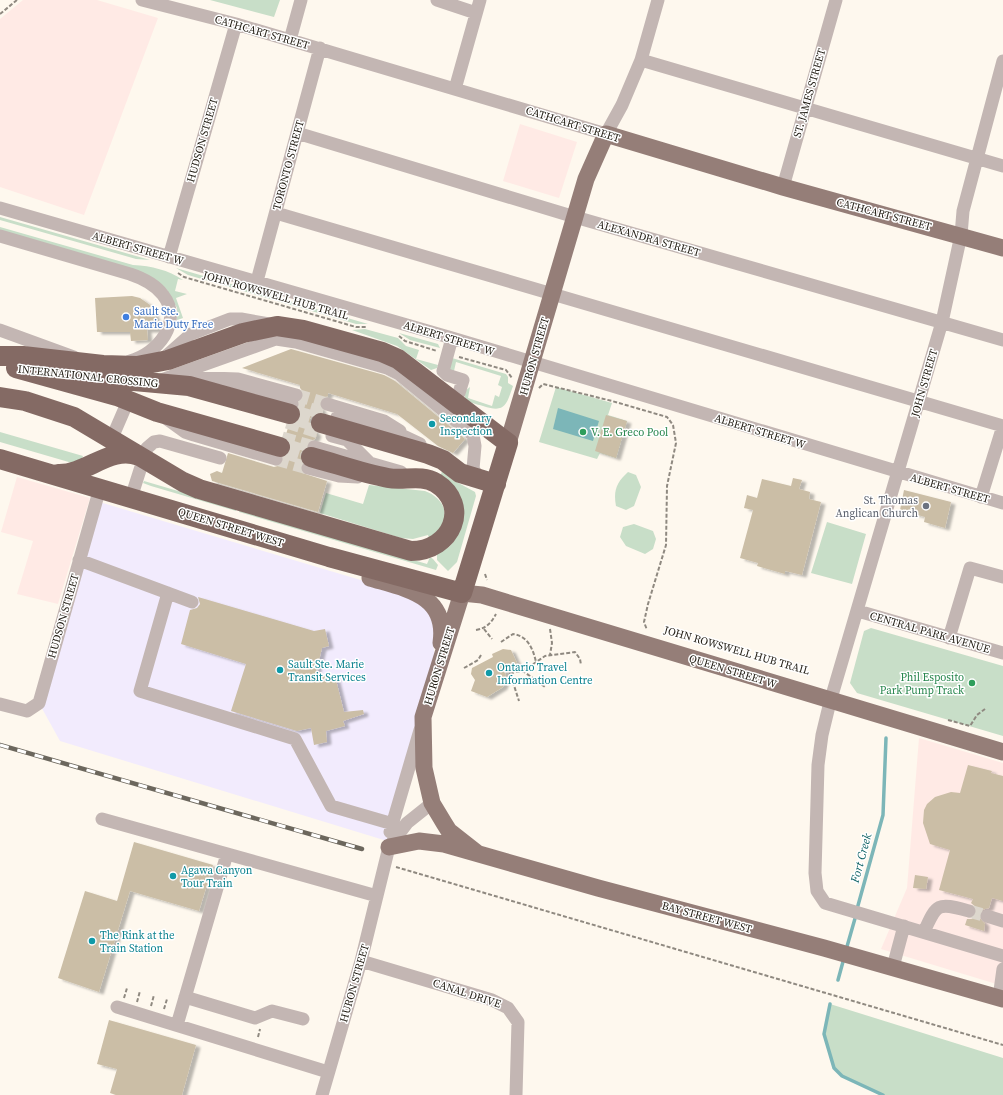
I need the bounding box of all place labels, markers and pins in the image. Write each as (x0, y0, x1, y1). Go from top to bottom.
place label: Sault Ste. Marie Duty Free (134, 304, 214, 332)
marker: Sault Ste. Marie Duty Free (121, 312, 131, 322)
place label: Secondary Inspection (440, 411, 493, 439)
marker: Secondary Inspection (427, 419, 437, 429)
place label: V. E. Greco Pool (591, 425, 668, 440)
marker: V. E. Greco Pool (578, 427, 588, 437)
place label: St. Thomas Anglican Church (835, 493, 918, 521)
marker: St. Thomas Anglican Church (921, 501, 931, 511)
place label: Sault Ste. Marie Transit Services (288, 657, 366, 685)
place label: Ontario Travel Information Centre (497, 660, 593, 688)
marker: Sault Ste. Marie Transit Services (275, 665, 285, 675)
marker: Ontario Travel Information Centre (484, 668, 494, 678)
place label: Phil Esposito Park Pump Track (880, 670, 965, 698)
marker: Phil Esposito Park Pump Track (967, 678, 977, 688)
place label: Agawa Canyon Tour Train (181, 863, 253, 891)
marker: Agawa Canyon Tour Train (168, 871, 178, 881)
place label: The Rink at the Train Station (100, 928, 175, 956)
marker: The Rink at the Train Station (87, 936, 97, 946)

